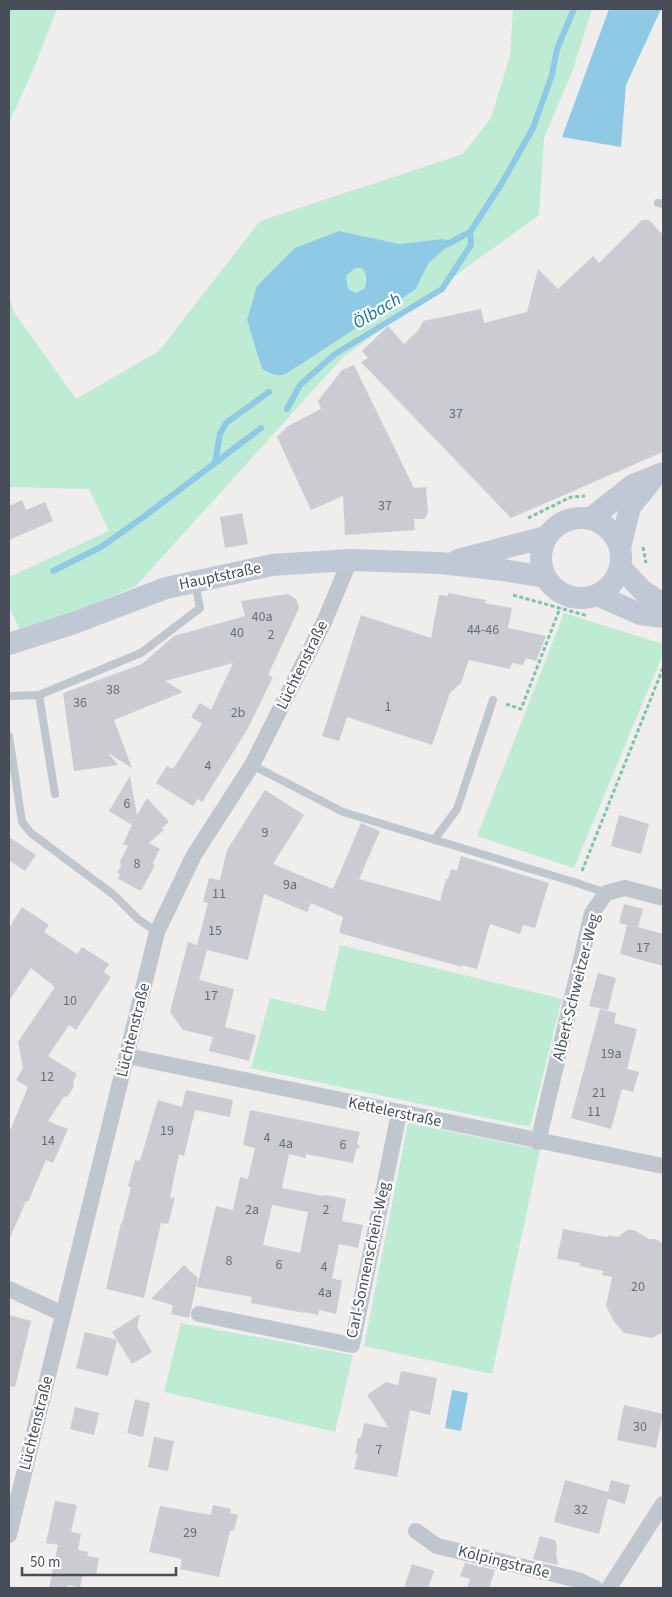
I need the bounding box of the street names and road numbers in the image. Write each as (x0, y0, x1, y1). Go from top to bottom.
street label: Hauptstraße (177, 557, 263, 595)
street label: Lüchtenstraße (271, 617, 333, 713)
street label: Albert-Schweitzer-Weg (547, 911, 605, 1063)
street label: Lüchtenstraße (111, 981, 155, 1079)
street label: Kettelerstraße (346, 1091, 444, 1133)
street label: Carl-Sonnenschein-Weg (341, 1180, 395, 1340)
street label: Lüchtenstraße (14, 1374, 58, 1472)
street label: Kolpingstraße (456, 1540, 552, 1584)

